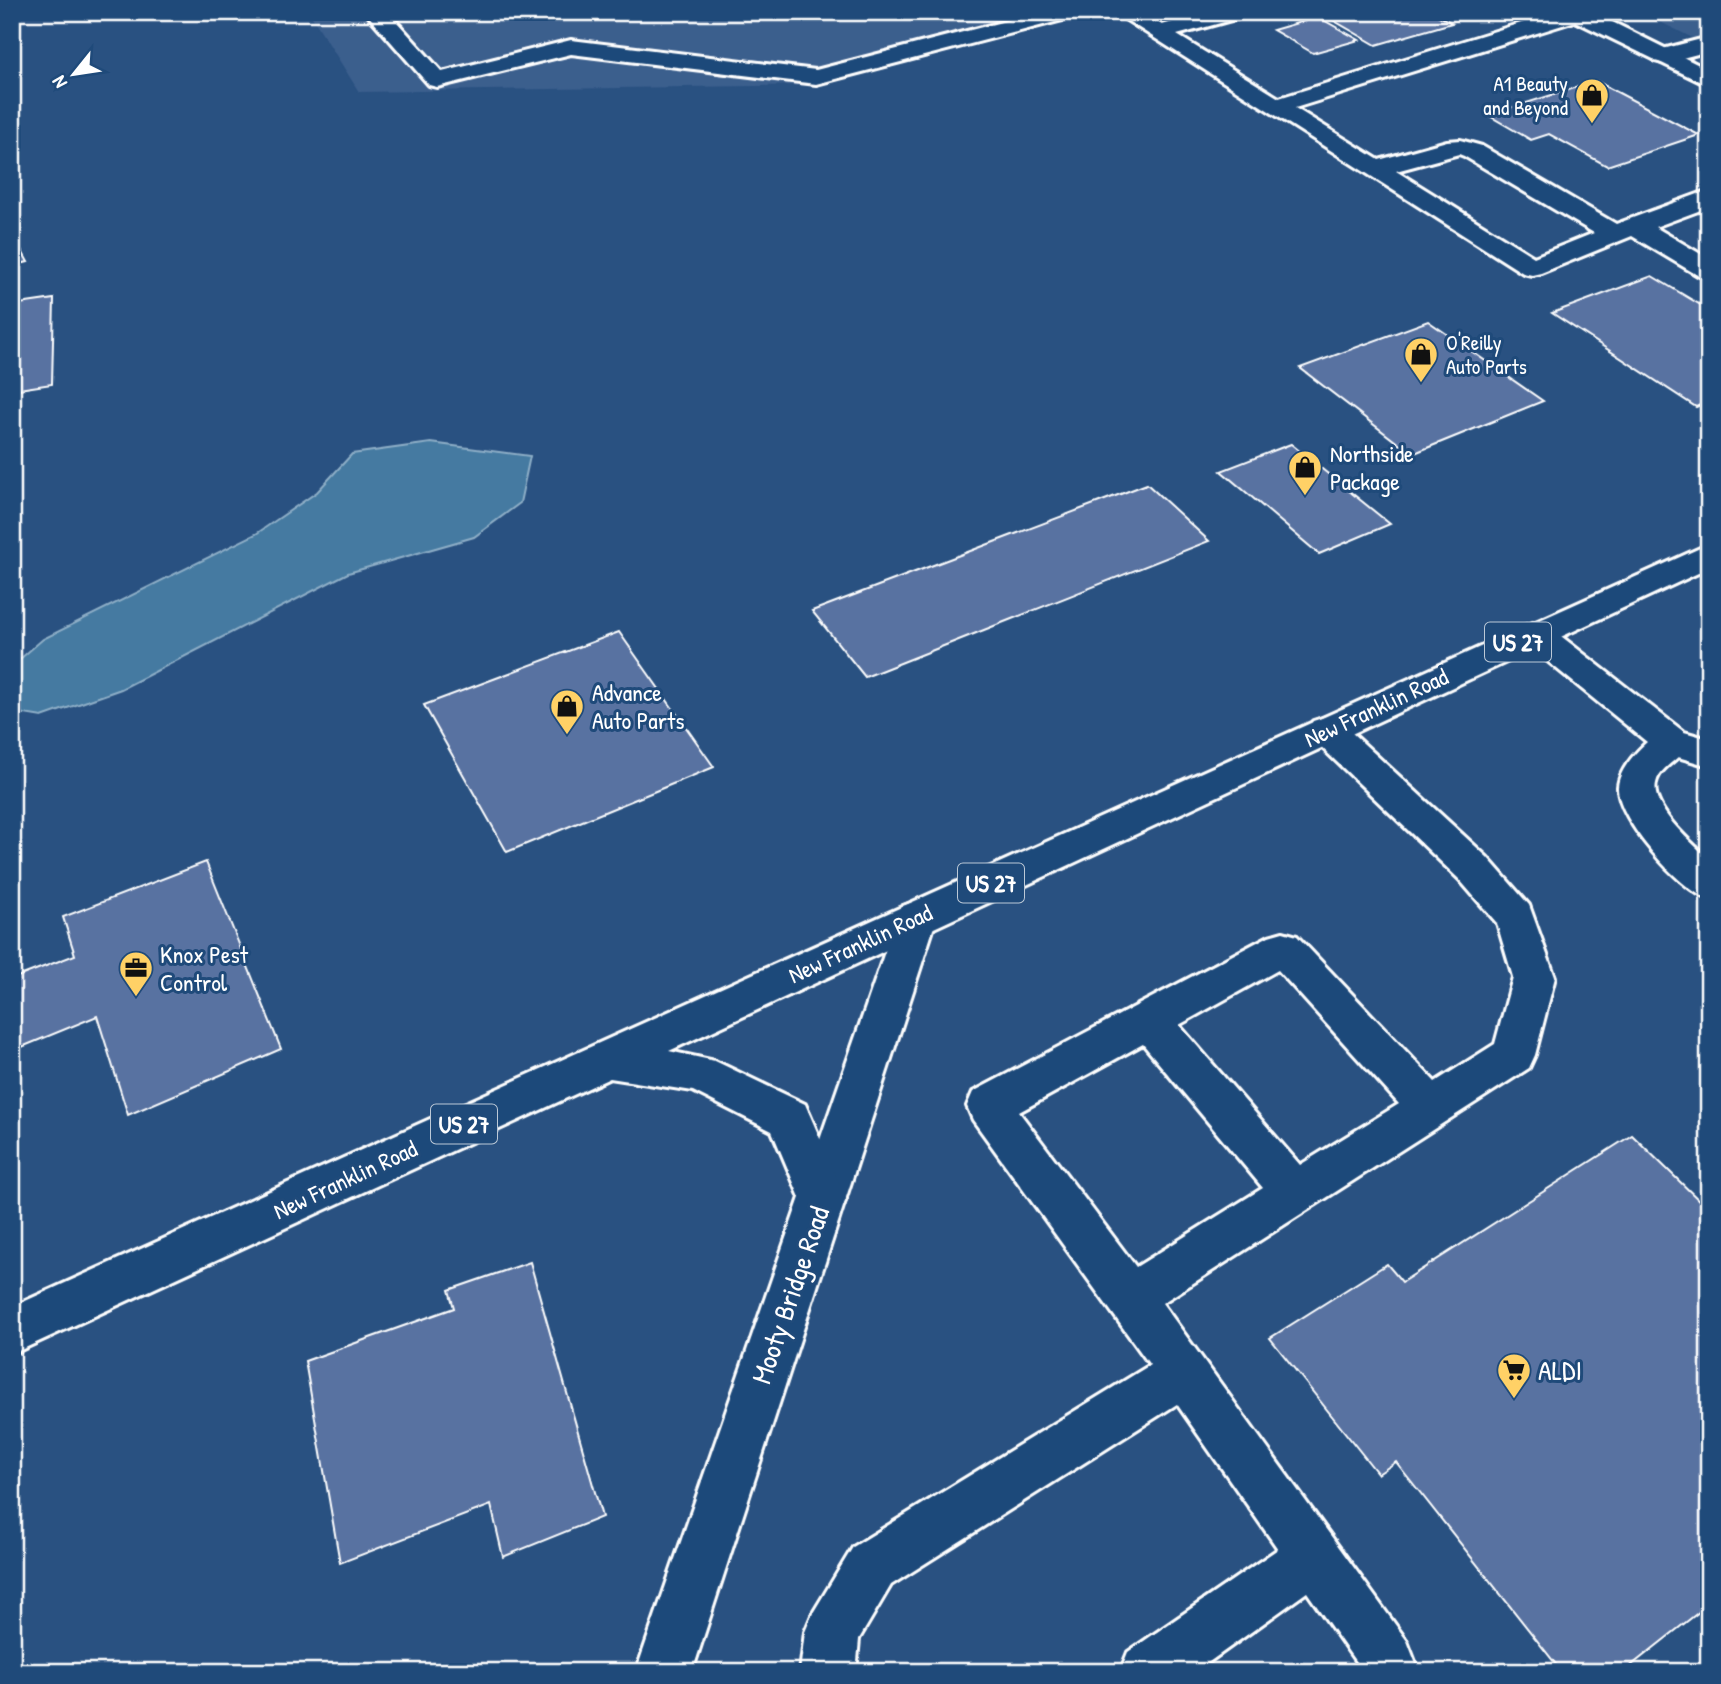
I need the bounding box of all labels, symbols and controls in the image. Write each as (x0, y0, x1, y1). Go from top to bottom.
north arrow (38, 38, 108, 108)
place label: A1 Beauty and Beyond (1483, 69, 1568, 122)
text: N (45, 72, 73, 93)
shop icon: A1 Beauty and Beyond (1573, 76, 1611, 125)
place label: O'Reilly Auto Parts (1446, 328, 1527, 381)
shop icon: O'Reilly Auto Parts (1402, 335, 1440, 384)
place label: Northside Package (1330, 437, 1414, 497)
shop icon: Northside Package (1286, 448, 1324, 497)
road number: US 27 (1485, 622, 1551, 662)
street label: New Franklin Road (1299, 660, 1453, 754)
place label: Advance Auto Parts (592, 676, 684, 736)
shop icon: Advance Auto Parts (548, 687, 586, 736)
road number: US 27 (958, 863, 1024, 902)
street label: New Franklin Road (783, 896, 937, 990)
place label: Knox Pest Control (160, 938, 249, 998)
office icon: Knox Pest Control (117, 949, 155, 998)
road number: US 27 (431, 1105, 497, 1144)
street label: New Franklin Road (268, 1132, 422, 1226)
street label: Mooty Bridge Road (742, 1201, 838, 1389)
supermarket icon: ALDI (1495, 1351, 1533, 1400)
place label: ALDI (1538, 1351, 1582, 1389)

